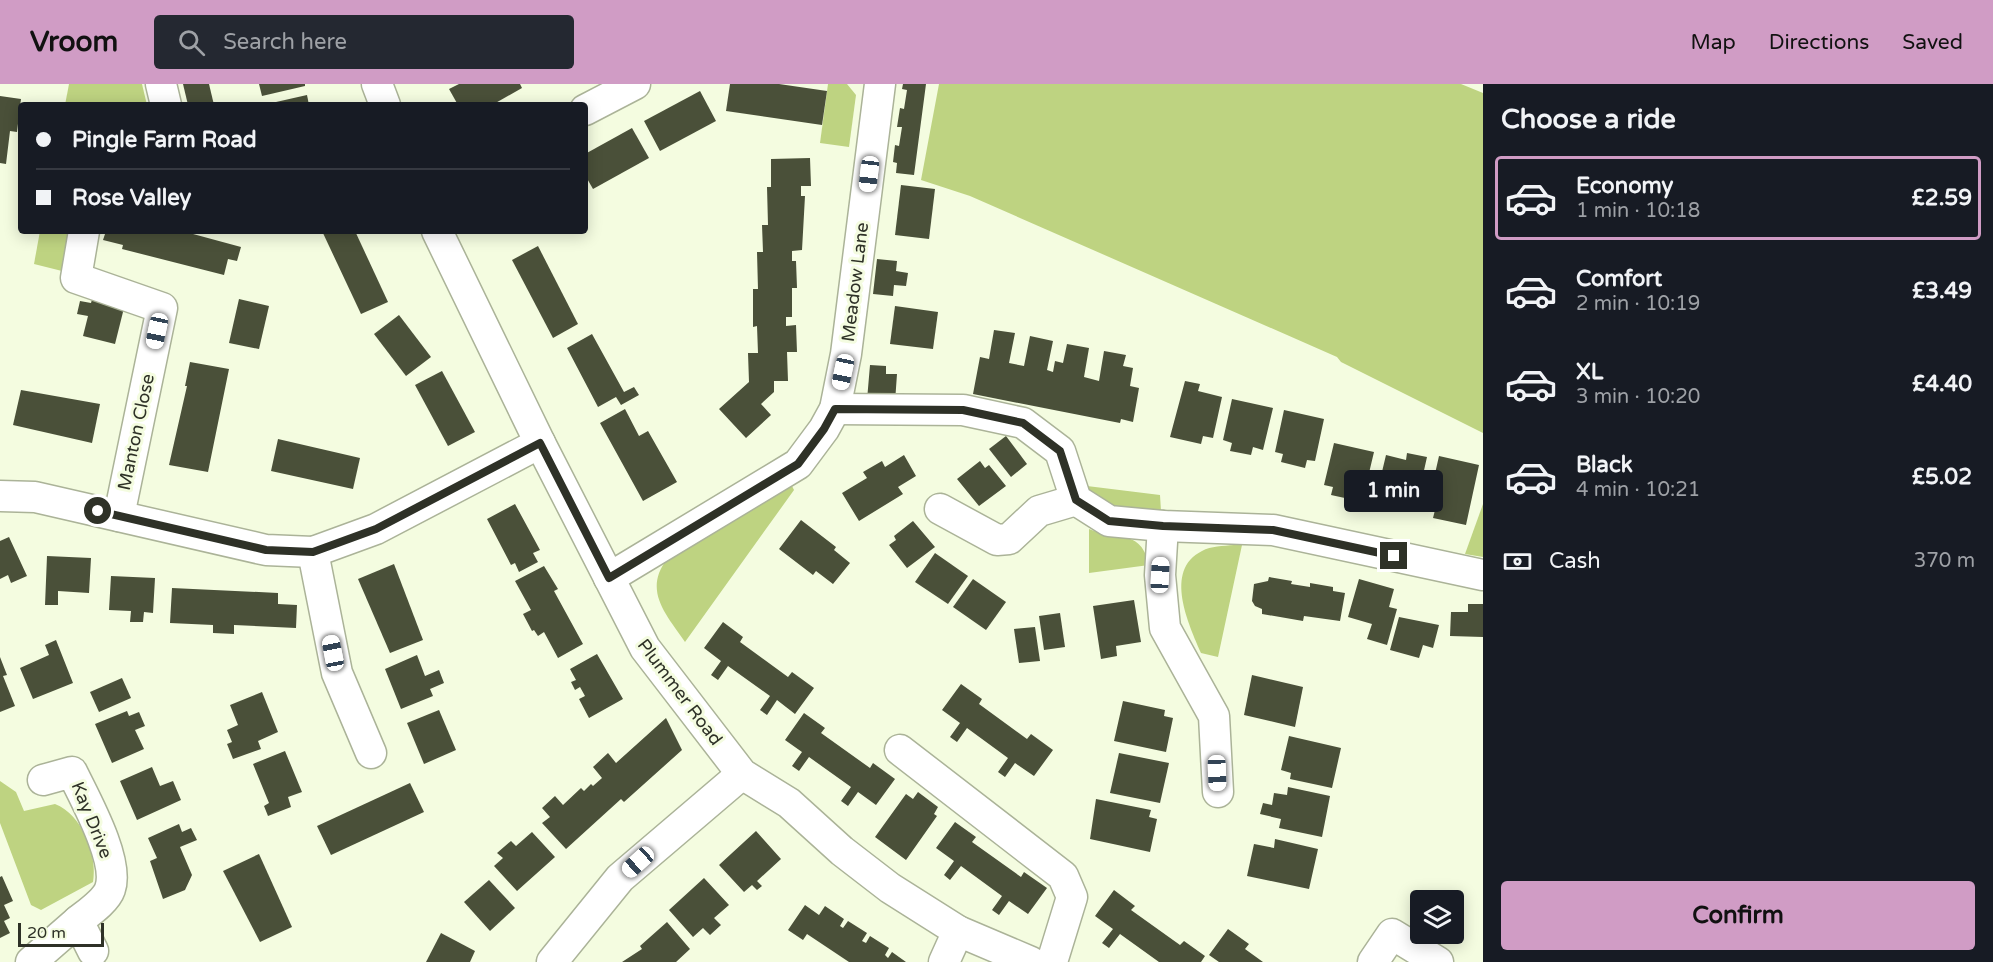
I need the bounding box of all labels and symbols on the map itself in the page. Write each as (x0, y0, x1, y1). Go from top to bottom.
car (858, 155, 880, 193)
street label: Meadow Lane (837, 221, 873, 343)
car (144, 312, 170, 350)
car (830, 353, 856, 391)
street label: Manton Close (113, 372, 159, 492)
callout: 1 min (1344, 469, 1444, 511)
route start (84, 497, 111, 524)
route end (1380, 542, 1407, 569)
car (1150, 557, 1170, 593)
car (321, 634, 345, 672)
street label: Plummer Road (633, 634, 727, 750)
car (1207, 755, 1227, 791)
street label: Kay Drive (67, 778, 117, 862)
car (619, 843, 657, 881)
scale bar (18, 920, 104, 948)

